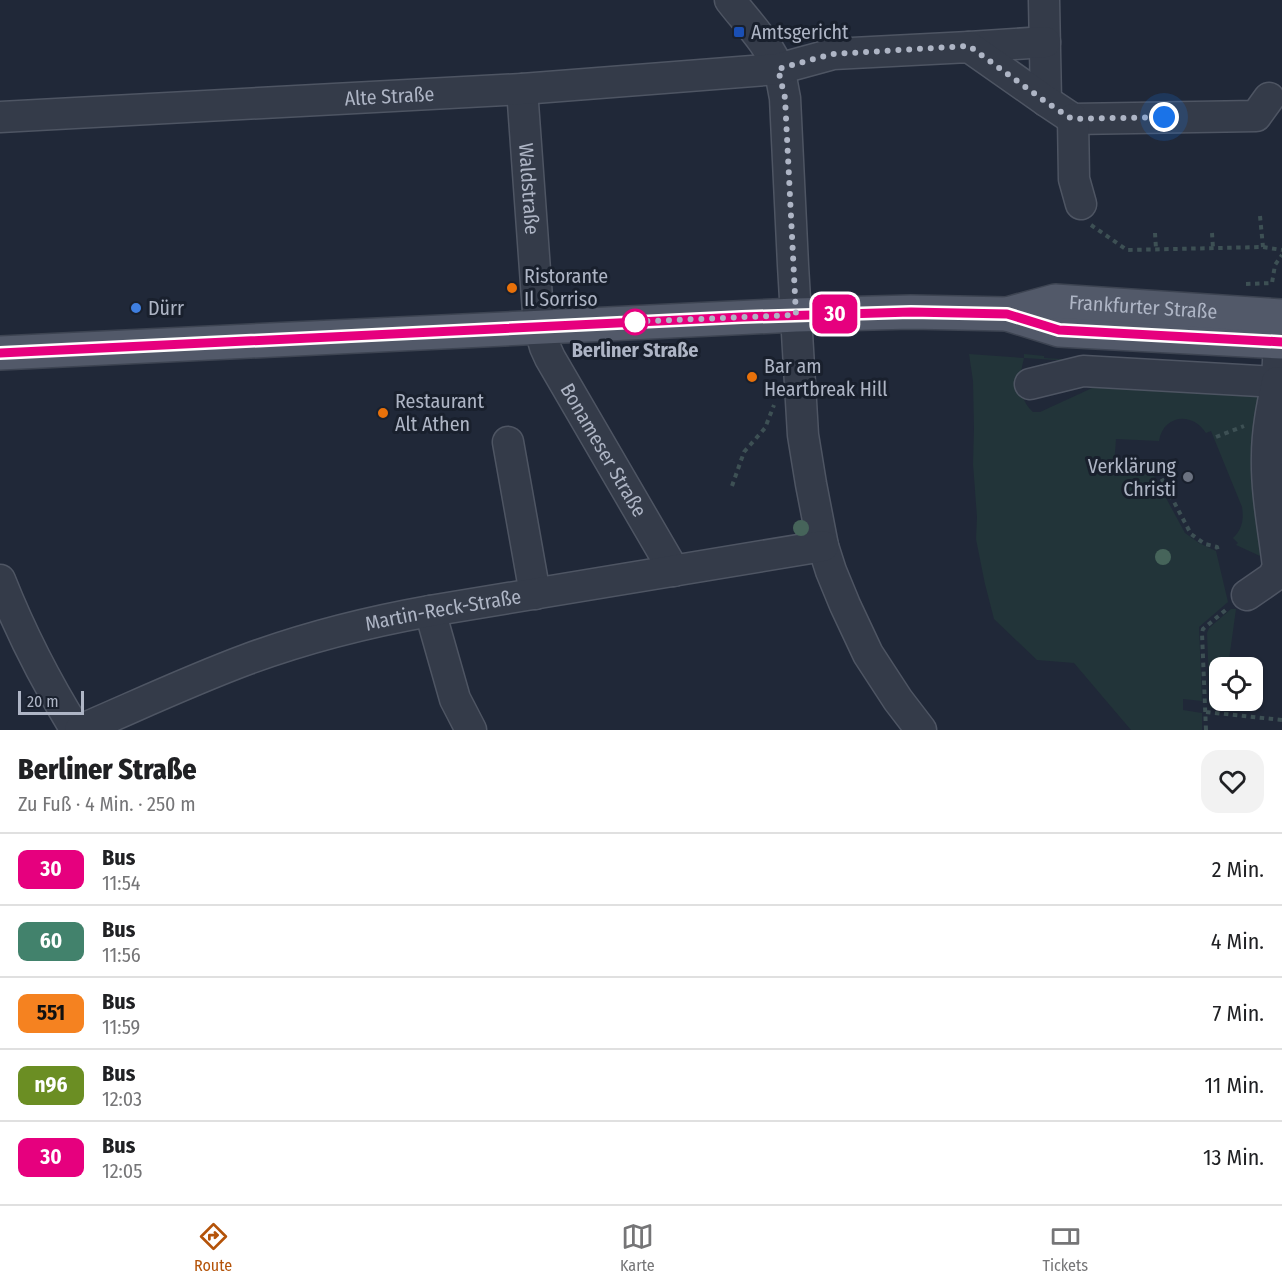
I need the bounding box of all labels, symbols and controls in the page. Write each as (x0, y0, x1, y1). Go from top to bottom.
place label: Amtsgericht (751, 20, 849, 44)
marker: Amtsgericht (732, 25, 746, 39)
street label: Alte Straße (344, 82, 435, 111)
your location (1149, 102, 1179, 132)
street label: Waldstraße (514, 142, 544, 235)
place label: Ristorante Il Sorriso (524, 264, 608, 311)
marker: Ristorante Il Sorriso (505, 281, 519, 295)
street label: Frankfurter Straße (1068, 290, 1218, 324)
line badge: 30 (808, 294, 862, 334)
place label: Dürr (148, 296, 184, 320)
marker: Dürr (129, 301, 143, 315)
text: 30 (824, 301, 846, 327)
marker: Berliner Straße (622, 309, 648, 335)
place label: Berliner Straße (572, 338, 698, 362)
place label: Bar am Heartbreak Hill (764, 354, 887, 401)
marker: Bar am Heartbreak Hill (745, 370, 759, 384)
street label: Bonameser Straße (555, 379, 652, 521)
place label: Restaurant Alt Athen (395, 389, 484, 436)
marker: Restaurant Alt Athen (376, 406, 390, 420)
place label: Verklärung Christi (1088, 454, 1177, 501)
marker: Verklärung Christi (1181, 470, 1195, 484)
street label: Martin-Reck-Straße (363, 584, 523, 636)
map controls (1209, 657, 1263, 711)
button: locate (1209, 657, 1263, 711)
scale bar (18, 688, 84, 716)
text: 20 m (27, 692, 58, 711)
button: heart (1201, 750, 1264, 813)
text: Berliner Straße (18, 753, 197, 786)
text: Zu Fuß · 4 Min. · 250 m (18, 792, 196, 816)
text: Bus (102, 844, 135, 871)
text: 30 (40, 856, 62, 882)
text: 2 Min. (1212, 856, 1264, 883)
text: 11:54 (102, 871, 141, 895)
text: Bus (102, 916, 135, 943)
text: 60 (40, 928, 62, 954)
text: 4 Min. (1211, 928, 1264, 955)
text: 11:56 (102, 943, 141, 967)
text: Bus (102, 988, 135, 1015)
text: 551 (37, 1000, 65, 1026)
text: 7 Min. (1212, 1000, 1264, 1027)
text: 11:59 (102, 1015, 140, 1039)
text: Bus (102, 1060, 135, 1087)
text: n96 (35, 1072, 67, 1098)
text: 11 Min. (1205, 1072, 1264, 1099)
text: 12:03 (102, 1087, 142, 1111)
text: Bus (102, 1132, 135, 1159)
text: 30 (40, 1144, 62, 1170)
text: 13 Min. (1203, 1144, 1264, 1171)
text: 12:05 (102, 1159, 142, 1183)
tab: Route (194, 1220, 232, 1275)
tab: Karte (620, 1220, 655, 1275)
tab: Tickets (1042, 1220, 1088, 1275)

